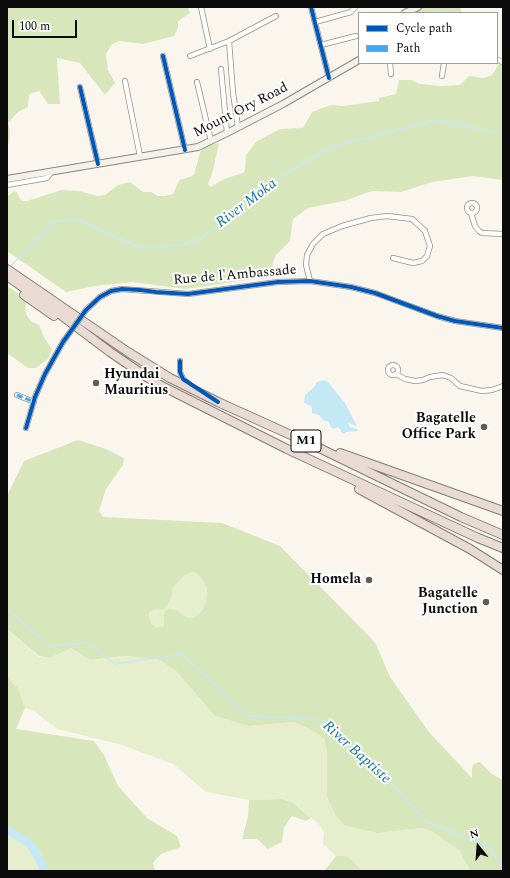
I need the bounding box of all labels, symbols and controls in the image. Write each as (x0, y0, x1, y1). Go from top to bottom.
scale bar (14, 12, 79, 38)
legend (358, 12, 498, 64)
text: 100 m (19, 17, 50, 36)
text: Cycle path (396, 19, 453, 38)
text: Path (396, 39, 421, 58)
street label: Mount Ory Road (191, 80, 291, 142)
water label: River Moka (213, 175, 281, 233)
street label: Rue de l'Ambassade (173, 262, 297, 290)
place label: Hyundai Mauritius (104, 367, 168, 400)
marker: Hyundai Mauritius (91, 378, 101, 388)
place label: Bagatelle Office Park (402, 411, 476, 444)
marker: Bagatelle Office Park (479, 422, 489, 432)
road number: M1 (291, 430, 321, 452)
place label: Homela (310, 572, 361, 588)
marker: Homela (364, 575, 374, 585)
place label: Bagatelle Junction (418, 586, 478, 618)
marker: Bagatelle Junction (481, 597, 491, 607)
water label: River Baptiste (318, 718, 394, 788)
text: N (468, 825, 481, 843)
north arrow (458, 826, 498, 866)

